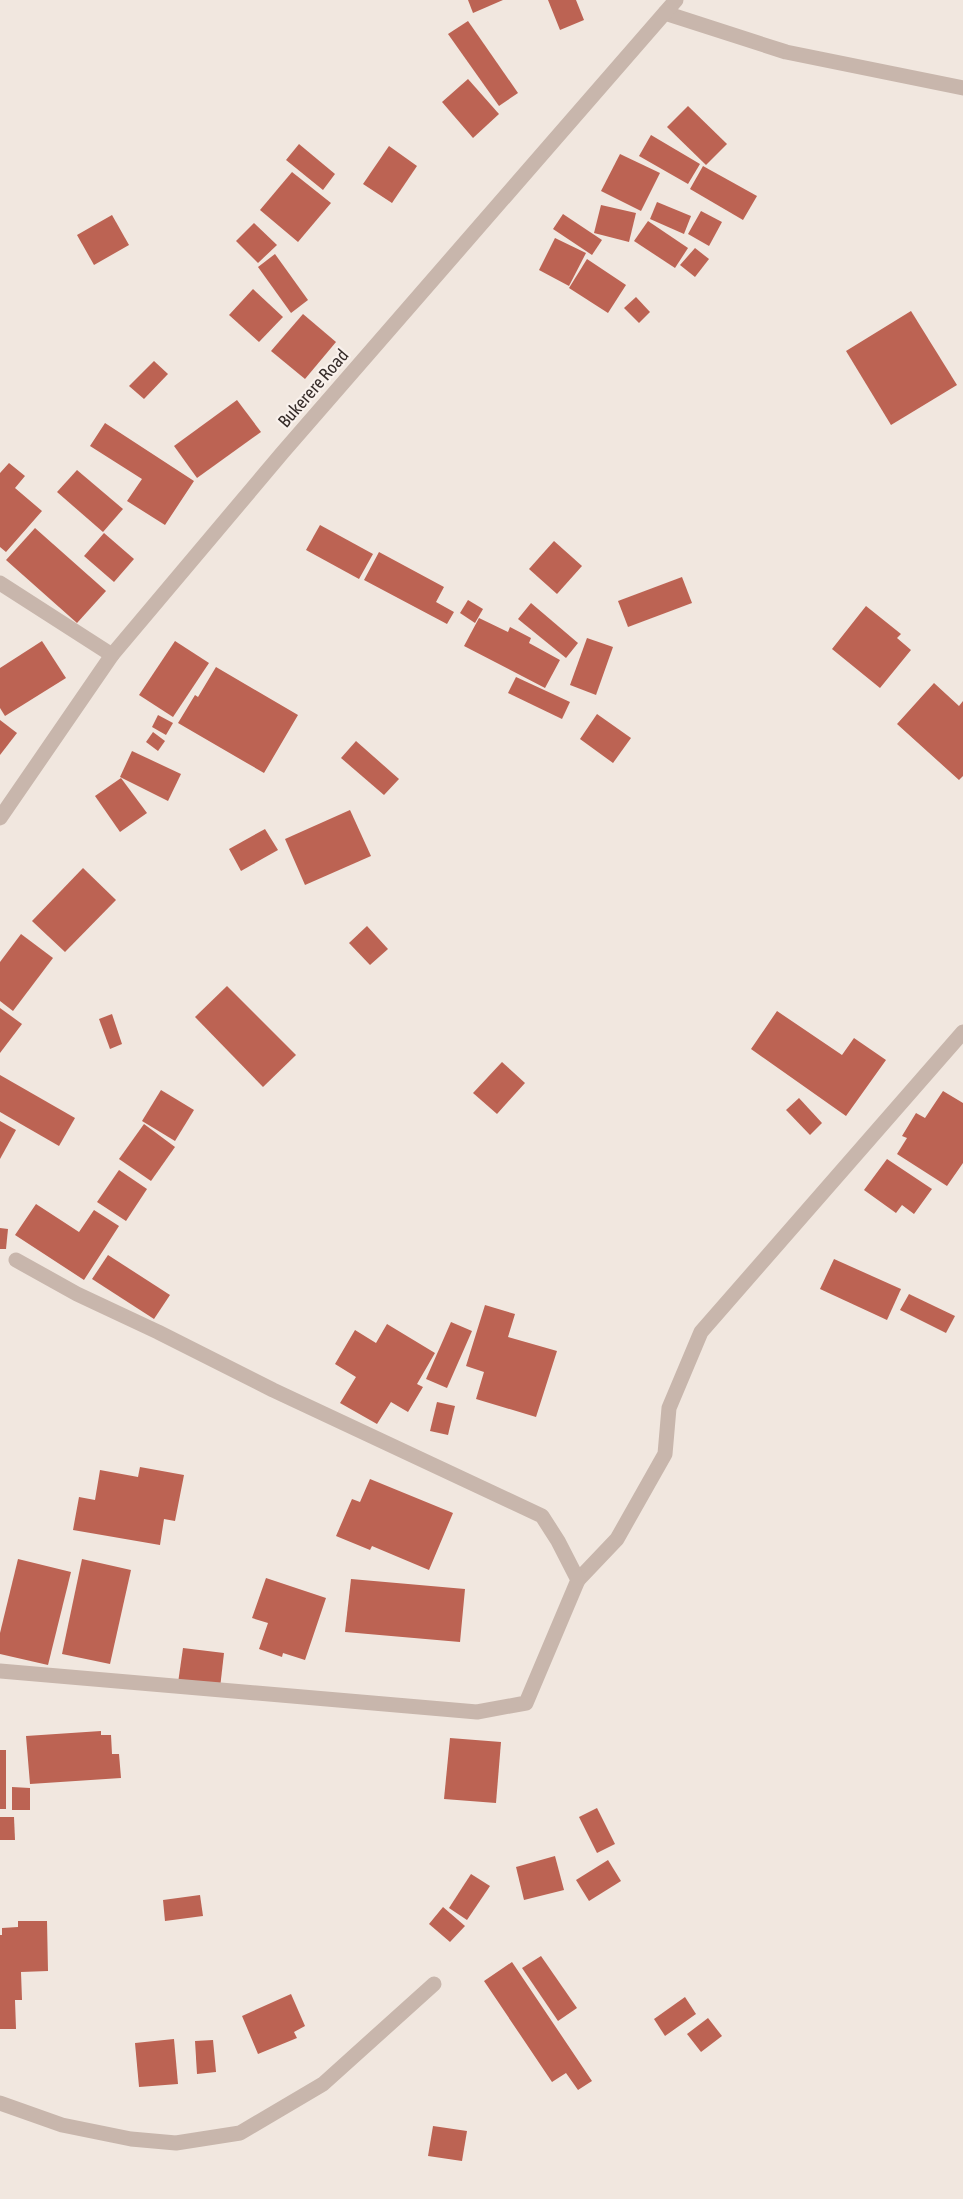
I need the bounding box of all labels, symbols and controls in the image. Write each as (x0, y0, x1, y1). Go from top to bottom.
street label: Bukerere Road (273, 345, 353, 431)

